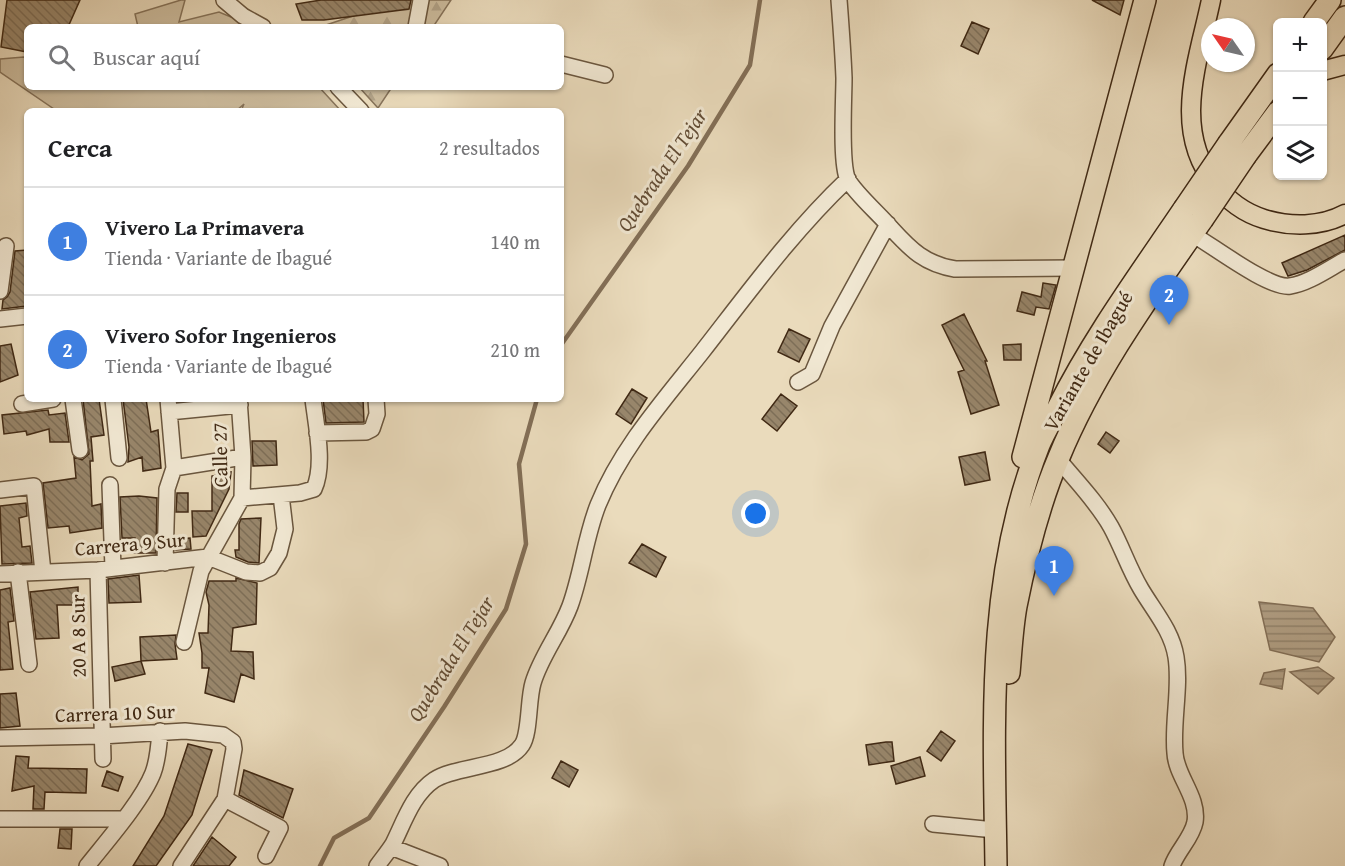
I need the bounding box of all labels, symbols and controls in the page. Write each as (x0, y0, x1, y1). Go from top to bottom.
north arrow (1201, 18, 1255, 72)
map controls (1273, 18, 1327, 180)
button: + (1273, 18, 1327, 72)
search box (24, 24, 564, 90)
icon: search (45, 41, 78, 74)
text: Buscar aquí (93, 41, 200, 73)
button: − (1273, 72, 1327, 126)
water label: Quebrada El Tejar (609, 101, 715, 238)
button: layers (1273, 126, 1327, 180)
text: Cerca (48, 128, 112, 167)
text: 2 resultados (439, 133, 540, 162)
text: Vivero La Primavera (105, 211, 304, 243)
text: 1 (62, 227, 73, 256)
text: 140 m (490, 227, 540, 256)
text: Tienda · Variante de Ibagué (105, 243, 332, 272)
pin: 2 (1150, 276, 1188, 325)
street label: Variante de Ibagué (1036, 285, 1139, 436)
text: Vivero Sofor Ingenieros (105, 319, 336, 351)
text: 2 (62, 335, 73, 364)
text: 210 m (490, 335, 540, 364)
text: Tienda · Variante de Ibagué (105, 351, 332, 380)
street label: Calle 27 (204, 422, 235, 488)
your location (741, 499, 770, 528)
street label: Carrera 9 Sur (74, 524, 186, 563)
pin: 1 (1034, 546, 1074, 596)
water label: Quebrada El Tejar (400, 589, 502, 728)
street label: 20 A 8 Sur (62, 594, 93, 678)
street label: Carrera 10 Sur (54, 696, 176, 729)

